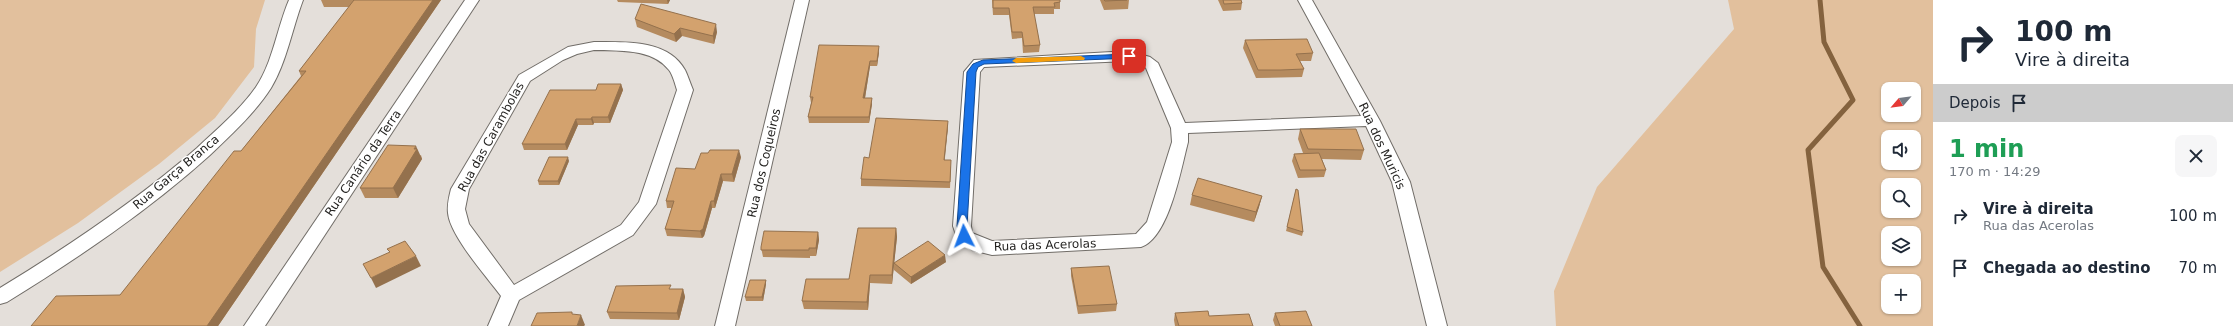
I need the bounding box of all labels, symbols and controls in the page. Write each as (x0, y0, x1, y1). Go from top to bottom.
text: 100 m (2015, 15, 2112, 48)
icon: right (1949, 16, 2001, 68)
pin (1112, 39, 1146, 73)
icon: arrive (1118, 45, 1140, 67)
text: Vire à direita (2015, 49, 2130, 70)
street label: Rua das Carambolas (455, 80, 527, 194)
north arrow (1881, 82, 1921, 122)
map controls (1881, 82, 1921, 314)
icon: arrive (2008, 92, 2030, 114)
text: Depois (1949, 94, 2000, 112)
street label: Rua dos Muricis (1356, 100, 1408, 192)
street label: Rua Canário da Terra (322, 107, 404, 219)
street label: Rua dos Coqueiros (745, 107, 783, 219)
button: sound (1881, 130, 1921, 170)
street label: Rua Garça Branca (130, 132, 222, 212)
text: 1 min (1949, 135, 2024, 163)
button: close (2175, 135, 2217, 177)
text: 170 m · 14:29 (1949, 164, 2040, 179)
button: search (1881, 178, 1921, 218)
text: Vire à direita (1983, 200, 2094, 218)
icon: right (1949, 205, 1971, 227)
text: 100 m (2169, 207, 2217, 225)
position arrow (943, 215, 985, 257)
text: Rua das Acerolas (1983, 218, 2094, 233)
button: layers (1881, 226, 1921, 266)
street label: Rua das Acerolas (994, 236, 1096, 254)
icon: arrive (1949, 257, 1971, 279)
text: Chegada ao destino (1983, 259, 2151, 277)
text: 70 m (2179, 259, 2217, 277)
button: + (1881, 274, 1921, 314)

